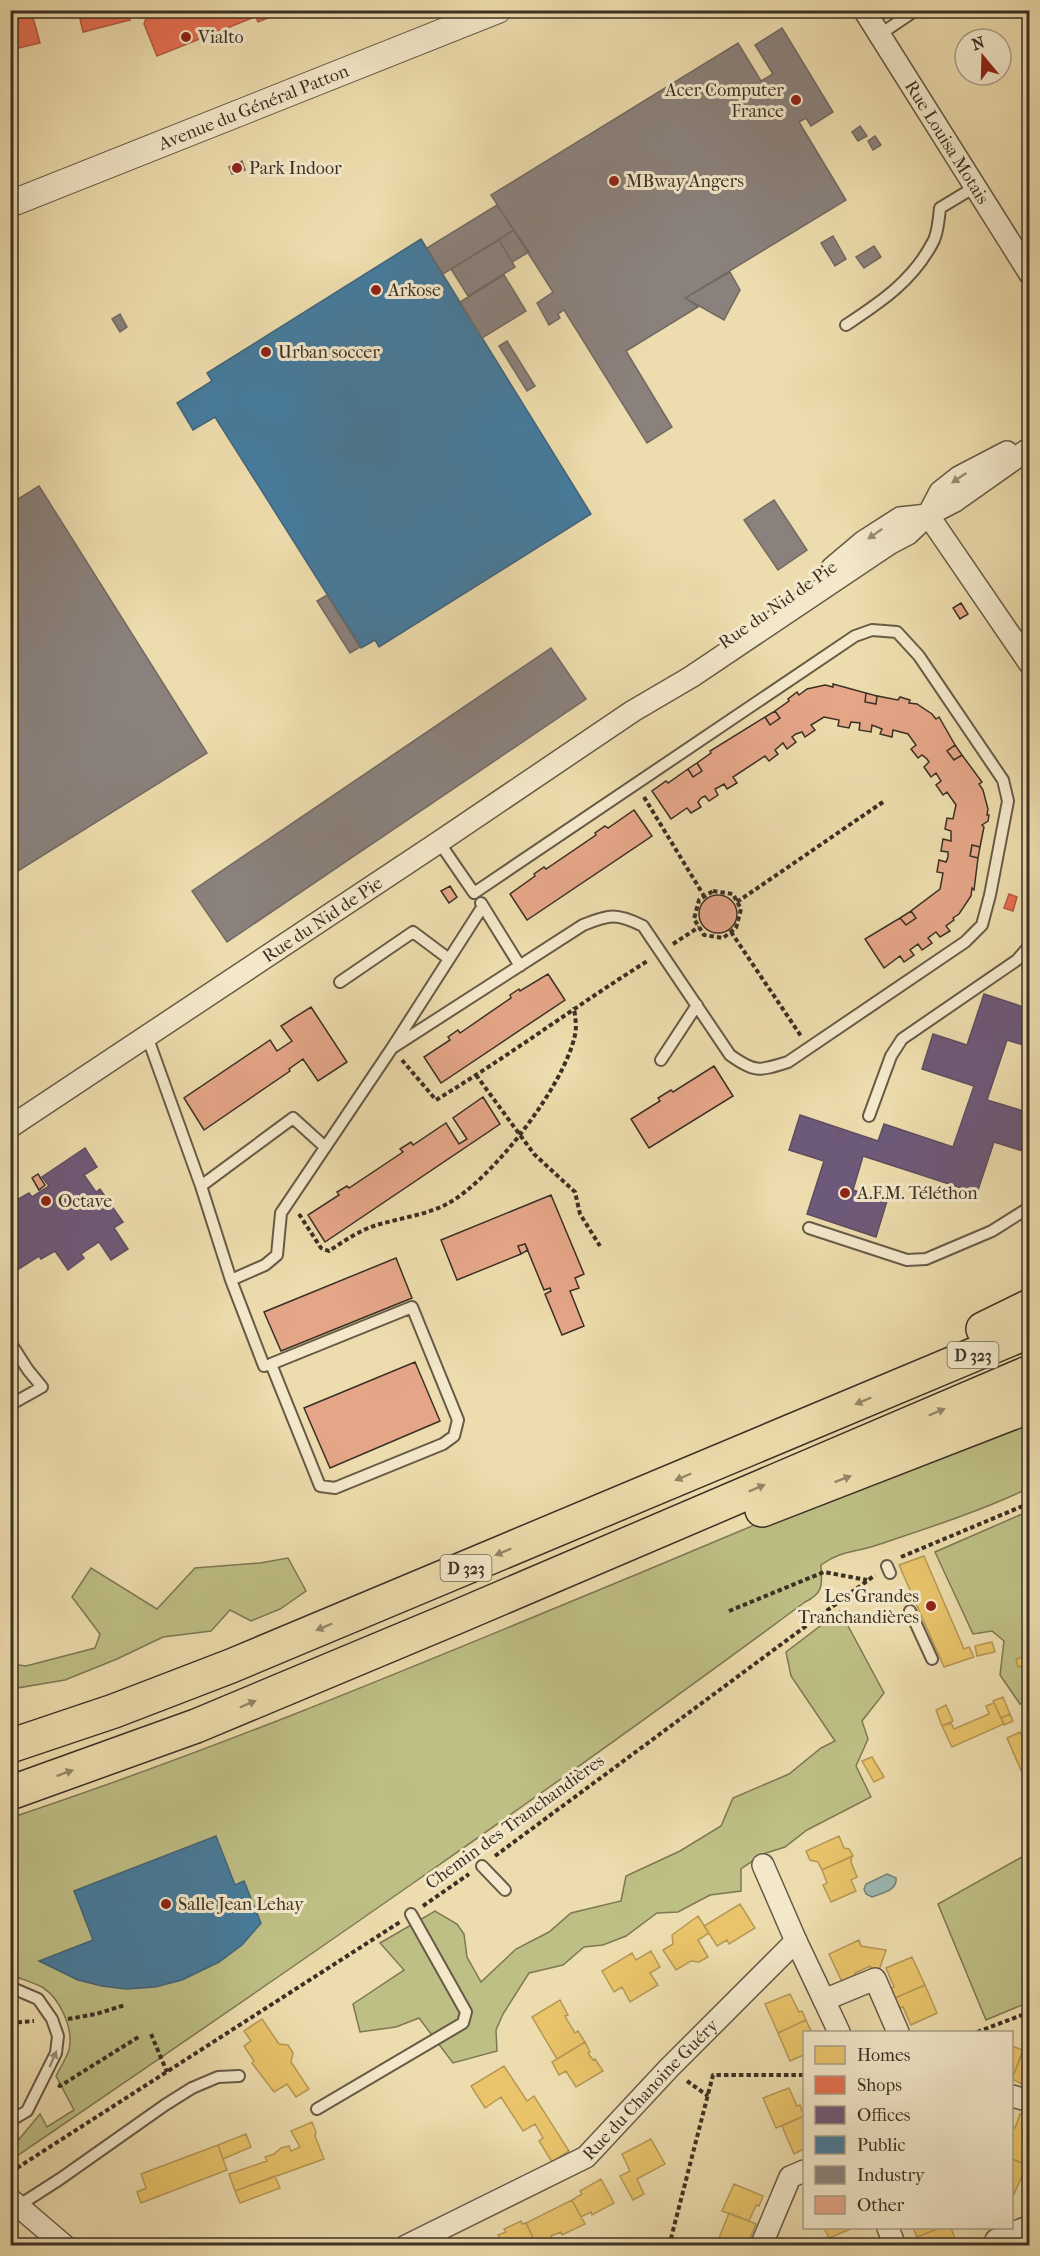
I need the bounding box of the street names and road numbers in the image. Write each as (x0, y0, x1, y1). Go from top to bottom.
street label: Avenue du Général Patton (154, 60, 352, 155)
street label: Rue Louisa Motais (900, 76, 994, 208)
street label: Rue du Nid de Pie (715, 556, 841, 654)
street label: Rue du Nid de Pie (258, 872, 386, 967)
road number: D 323 (948, 1342, 998, 1368)
road number: D 323 (440, 1555, 492, 1581)
street label: Chemin des Tranchandières (422, 1750, 609, 1894)
street label: Rue du Chanoine Guéry (578, 2014, 723, 2164)

